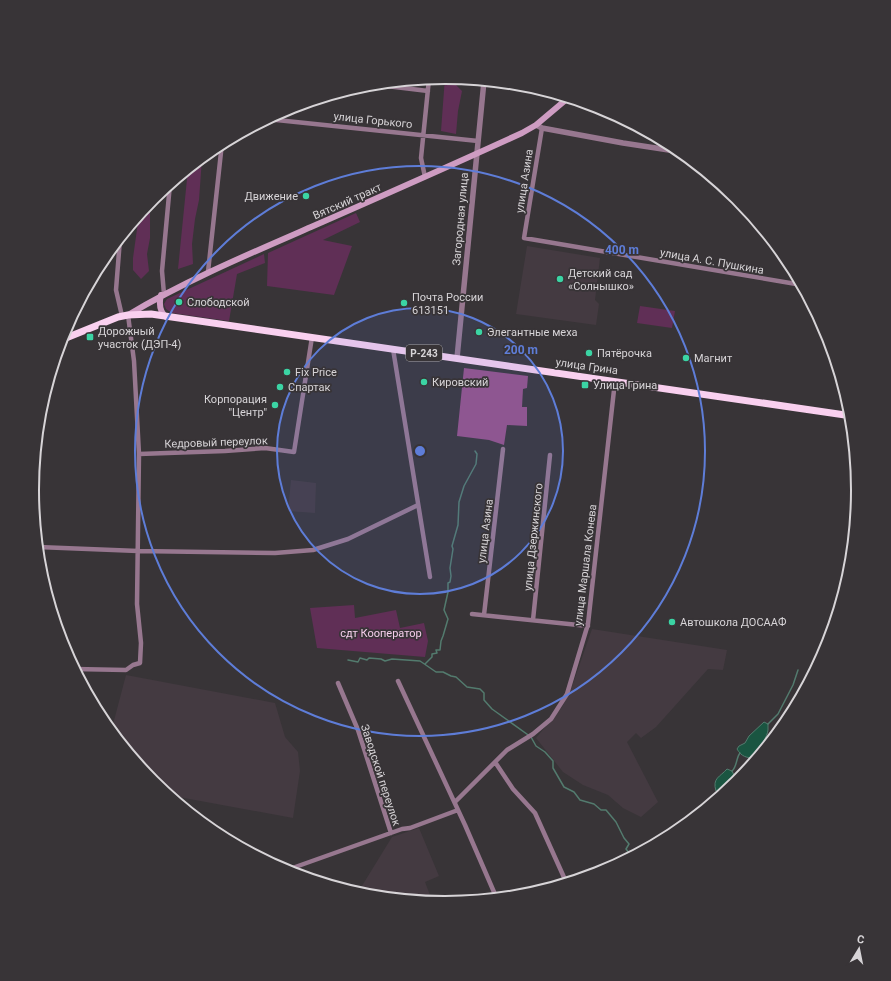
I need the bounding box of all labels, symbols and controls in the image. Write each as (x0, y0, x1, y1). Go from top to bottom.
street label: улица Горького (333, 110, 413, 131)
street label: улица Азина (513, 148, 536, 214)
street label: Загородная улица (450, 172, 471, 266)
street label: Вятский тракт (311, 180, 384, 222)
place label: Движение (244, 190, 298, 203)
marker: Движение (301, 191, 311, 201)
text: 400 m (605, 243, 639, 257)
street label: улица А. С. Пушкина (659, 246, 765, 277)
place label: Детский сад «Солнышко» (568, 267, 634, 293)
marker: Детский сад «Солнышко» (555, 274, 565, 284)
place label: Почта России 613151 (412, 291, 483, 317)
place label: Слободской (187, 296, 250, 309)
marker: Слободской (174, 297, 184, 307)
marker: Почта России 613151 (399, 298, 409, 308)
place label: Дорожный участок (ДЭП-4) (98, 325, 181, 351)
place label: Элегантные меха (487, 326, 578, 339)
marker: Элегантные меха (474, 327, 484, 337)
marker: Дорожный участок (ДЭП-4) (85, 332, 95, 342)
text: 200 m (504, 343, 538, 357)
road number: Р-243 (406, 345, 442, 361)
place label: Пятёрочка (597, 347, 652, 360)
marker: Пятёрочка (584, 348, 594, 358)
place label: Магнит (694, 352, 733, 365)
marker: Магнит (681, 353, 691, 363)
street label: улица Грина (555, 356, 619, 377)
place label: Fix Price (295, 366, 337, 379)
marker: Fix Price (282, 367, 292, 377)
place label: Кировский (432, 376, 488, 389)
marker: Кировский (419, 377, 429, 387)
place label: Улица Грина (593, 379, 657, 392)
marker: Улица Грина (580, 380, 590, 390)
place label: Спартак (288, 381, 330, 394)
marker: Спартак (275, 382, 285, 392)
place label: Корпорация "Центр" (204, 393, 267, 419)
marker: Корпорация "Центр" (270, 400, 280, 410)
street label: Кедровый переулок (164, 434, 268, 451)
centre of rings (413, 444, 427, 458)
street label: улица Дзержинского (521, 482, 546, 592)
street label: улица Азина (475, 498, 496, 564)
street label: улица Маршала Конева (572, 504, 599, 627)
place label: Автошкола ДОСААФ (680, 616, 787, 629)
marker: Автошкола ДОСААФ (667, 617, 677, 627)
park label: сдт Кооператор (340, 627, 422, 640)
street label: Заводской переулок (358, 723, 403, 828)
north arrow (839, 929, 879, 969)
text: С (856, 933, 865, 947)

